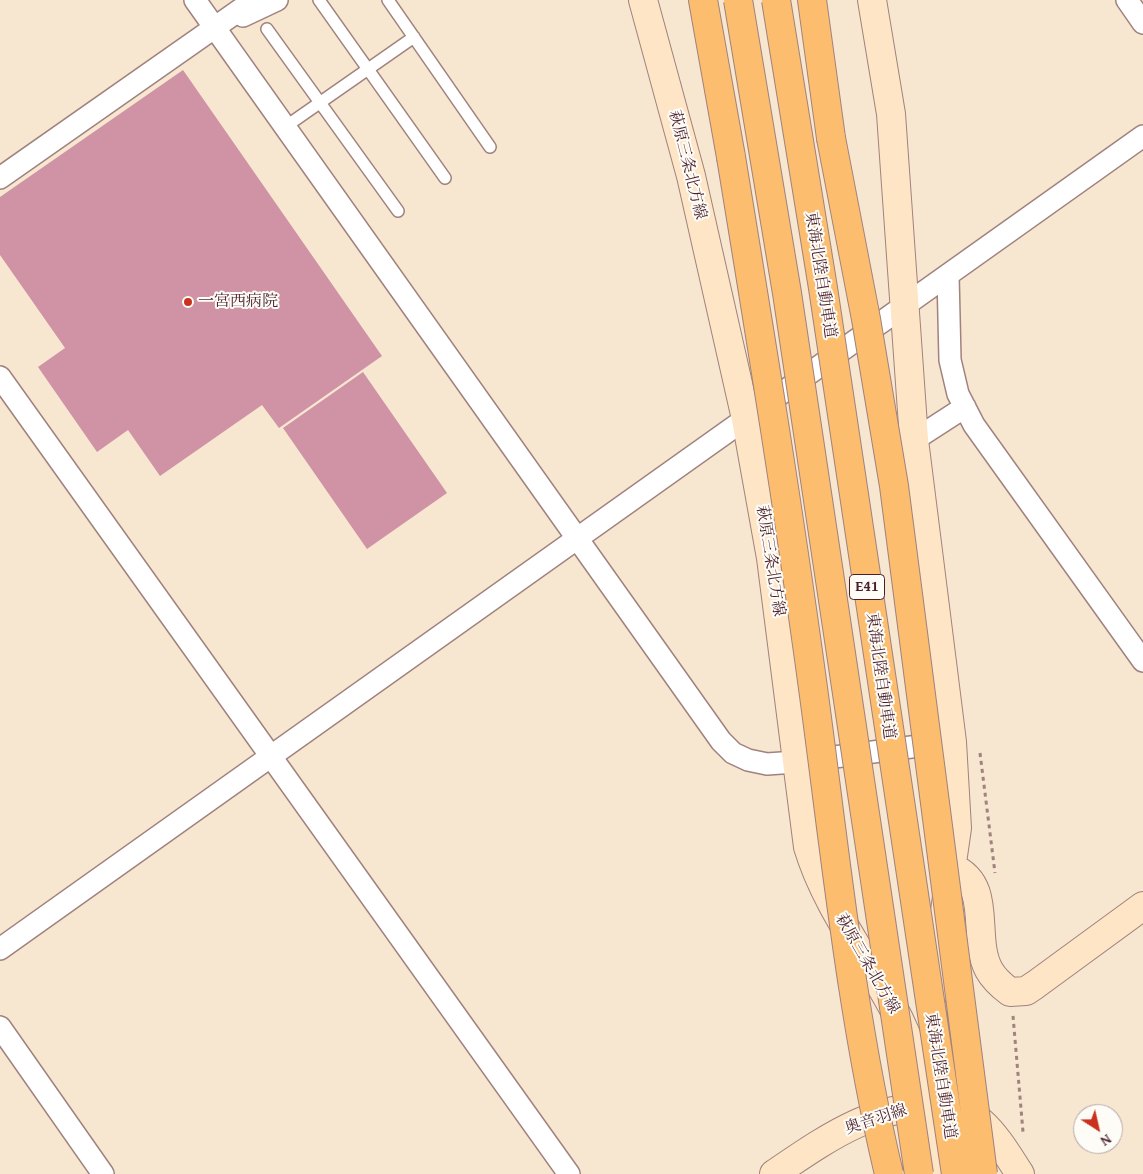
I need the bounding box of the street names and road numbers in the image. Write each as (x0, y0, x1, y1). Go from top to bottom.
street label: 萩原三条北方線 (664, 108, 710, 222)
street label: 東海北陸自動車道 (801, 210, 839, 340)
street label: 萩原三条北方線 (752, 504, 788, 618)
road number: E41 (850, 574, 884, 600)
street label: 東海北陸自動車道 (862, 611, 898, 741)
street label: 萩原三条北方線 (831, 911, 903, 1017)
street label: 東海北陸自動車道 (921, 1011, 959, 1141)
street label: 奥音羽線 (843, 1101, 909, 1139)

